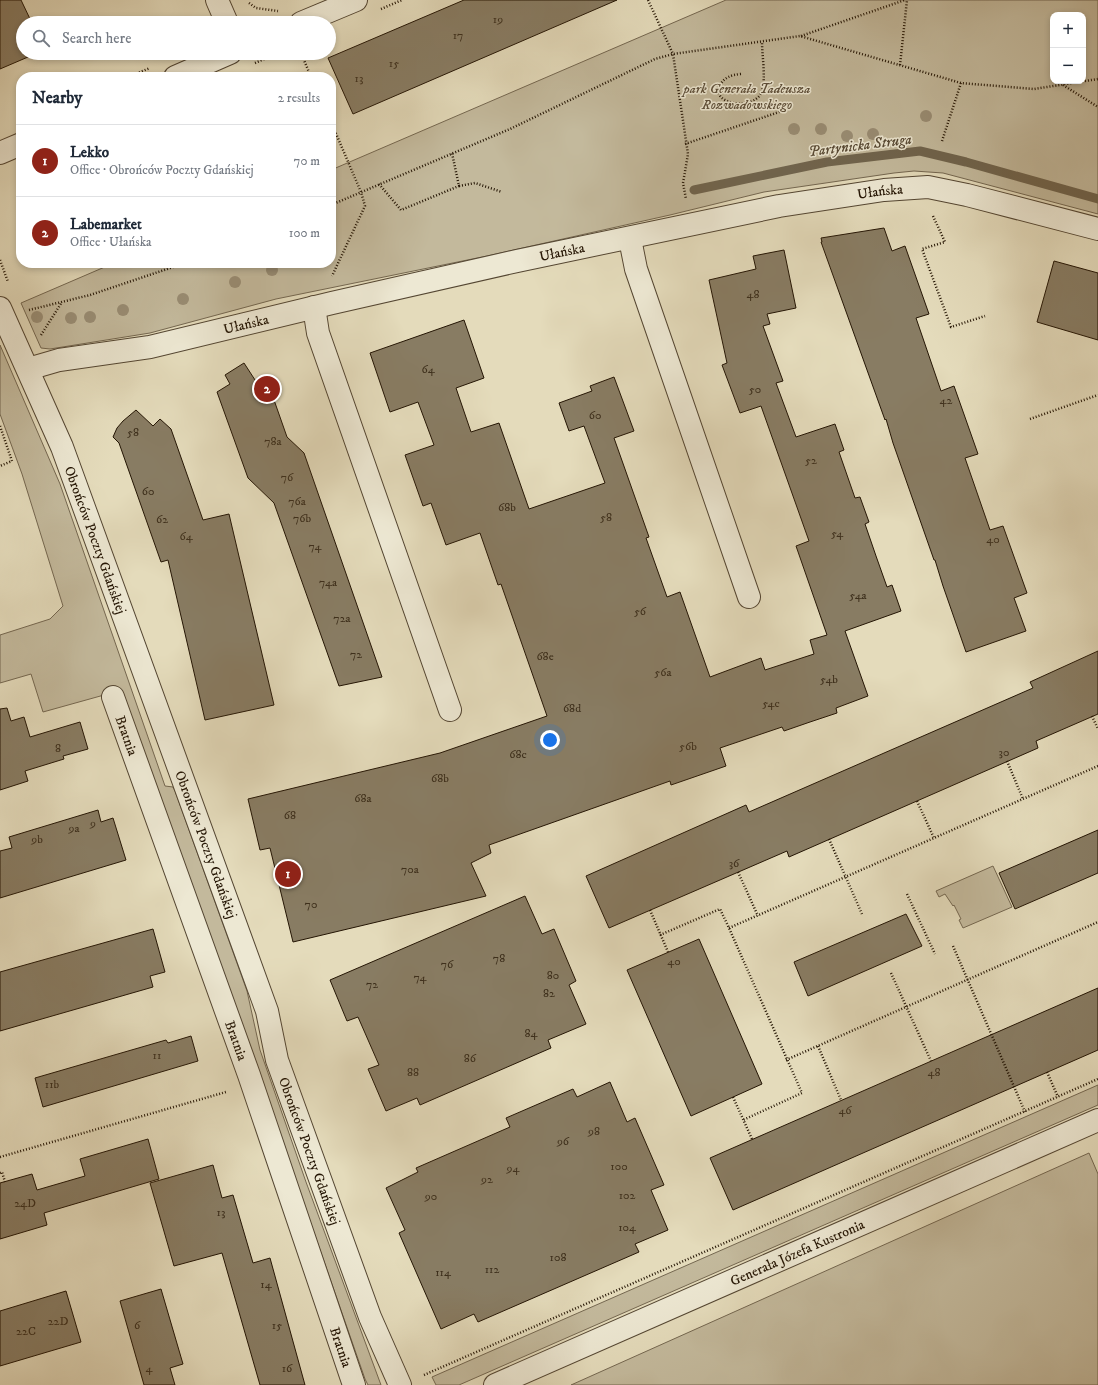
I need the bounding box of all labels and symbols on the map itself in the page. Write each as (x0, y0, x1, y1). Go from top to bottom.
house number: 19 (493, 12, 503, 27)
house number: 17 (453, 28, 463, 43)
house number: 15 (389, 56, 399, 71)
house number: 13 (355, 71, 363, 86)
park label: park Generała Tadeusza Rozwadowskiego (681, 80, 810, 114)
water label: Partynicka Struga (807, 130, 913, 161)
street label: Ułańska (856, 181, 904, 204)
street label: Ułańska (538, 239, 586, 266)
house number: 48 (747, 287, 759, 302)
street label: Ułańska (222, 311, 271, 339)
house number: 64 (421, 362, 436, 377)
pin: 2 (254, 374, 280, 404)
house number: 50 (749, 382, 761, 397)
house number: 42 (940, 393, 953, 408)
house number: 60 (589, 408, 601, 423)
house number: 58 (127, 425, 139, 440)
house number: 78a (264, 434, 283, 449)
house number: 52 (805, 453, 817, 468)
street label: Obrońców Poczty Gdańskiej (60, 464, 130, 617)
house number: 76 (281, 470, 294, 485)
house number: 60 (142, 484, 154, 499)
house number: 76a (288, 494, 307, 509)
house number: 68b (498, 500, 516, 515)
house number: 58 (600, 510, 612, 525)
house number: 76b (293, 511, 311, 526)
house number: 62 (156, 512, 168, 527)
house number: 54 (831, 526, 844, 541)
house number: 64 (179, 529, 194, 544)
house number: 40 (986, 532, 1000, 547)
house number: 74 (308, 539, 323, 554)
house number: 74a (319, 575, 338, 590)
house number: 54a (849, 588, 868, 603)
house number: 56 (634, 604, 647, 619)
house number: 72a (333, 611, 352, 626)
house number: 72 (350, 647, 362, 662)
house number: 68e (536, 649, 554, 664)
house number: 56a (654, 665, 673, 680)
house number: 54b (820, 672, 838, 687)
house number: 54c (762, 696, 780, 711)
house number: 68d (563, 701, 581, 716)
street label: Bratnia (110, 713, 141, 758)
your location (540, 730, 560, 750)
house number: 56b (679, 739, 697, 754)
house number: 8 (55, 741, 61, 756)
house number: 30 (999, 745, 1009, 760)
house number: 68c (509, 747, 527, 762)
street label: Obrońców Poczty Gdańskiej (170, 768, 241, 921)
house number: 68b (431, 771, 449, 786)
house number: 68a (354, 791, 373, 806)
house number: 68 (284, 808, 296, 823)
house number: 9 (89, 816, 96, 831)
house number: 9a (67, 821, 80, 836)
house number: 9b (30, 832, 43, 847)
house number: 36 (729, 856, 740, 871)
pin: 1 (275, 859, 301, 889)
house number: 70a (401, 862, 420, 877)
house number: 70 (305, 897, 317, 912)
house number: 78 (493, 951, 505, 966)
house number: 40 (667, 954, 681, 969)
house number: 76 (441, 957, 454, 972)
house number: 80 (547, 968, 559, 983)
house number: 74 (413, 970, 428, 985)
house number: 72 (366, 977, 378, 992)
house number: 82 (543, 986, 555, 1001)
street label: Bratnia (220, 1018, 251, 1063)
house number: 84 (525, 1026, 539, 1041)
house number: 11 (153, 1048, 161, 1063)
house number: 86 (464, 1051, 477, 1066)
house number: 88 (407, 1065, 419, 1080)
house number: 48 (928, 1065, 940, 1080)
street label: Obrońców Poczty Gdańskiej (274, 1075, 344, 1228)
house number: 11b (45, 1077, 60, 1092)
house number: 46 (838, 1103, 852, 1118)
house number: 98 (587, 1124, 600, 1139)
house number: 96 (556, 1134, 570, 1149)
house number: 100 (610, 1159, 628, 1174)
house number: 94 (506, 1161, 521, 1176)
house number: 92 (480, 1172, 493, 1187)
house number: 102 (619, 1188, 635, 1203)
house number: 90 (424, 1189, 437, 1204)
house number: 24D (14, 1196, 36, 1211)
house number: 13 (217, 1205, 225, 1220)
street label: Generała Józefa Kustronia (727, 1216, 868, 1291)
house number: 104 (618, 1220, 637, 1235)
house number: 108 (550, 1250, 566, 1265)
house number: 112 (485, 1262, 499, 1277)
house number: 114 (435, 1265, 452, 1280)
house number: 14 (260, 1277, 273, 1292)
house number: 22D (48, 1314, 68, 1329)
house number: 6 (134, 1318, 141, 1333)
house number: 15 (272, 1318, 282, 1333)
house number: 22C (16, 1324, 36, 1339)
street label: Bratnia (325, 1325, 355, 1370)
house number: 4 (146, 1361, 154, 1376)
house number: 16 (282, 1361, 293, 1376)

